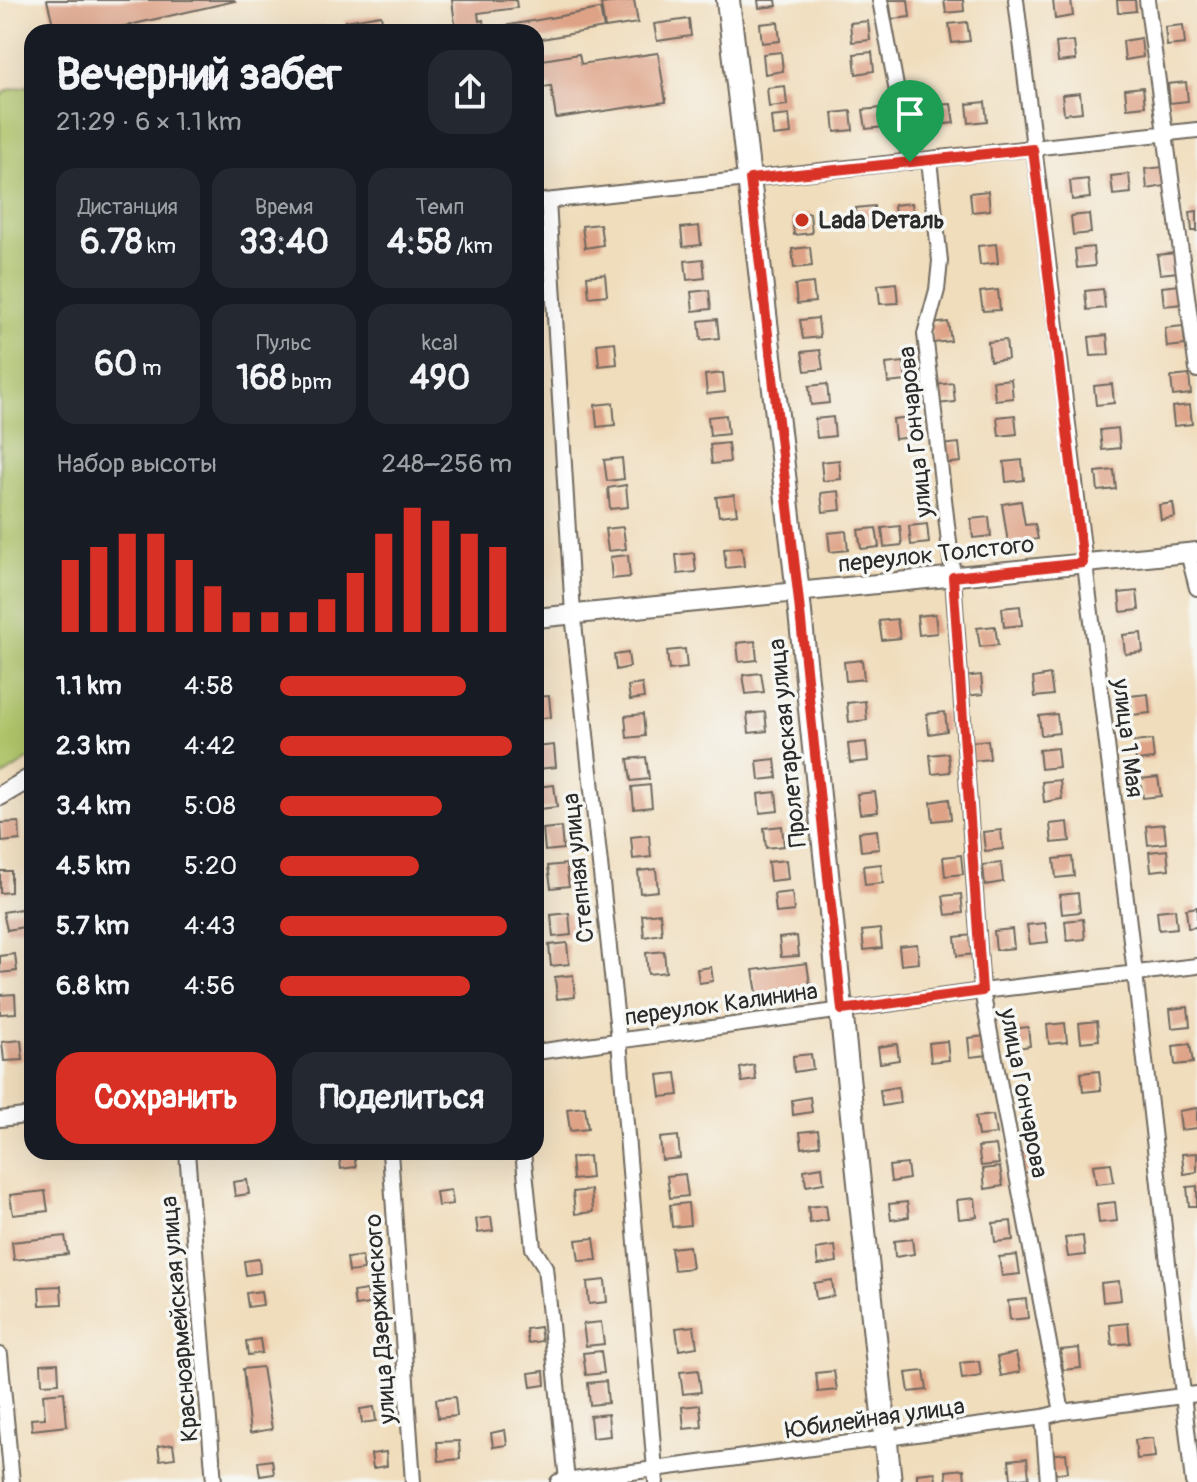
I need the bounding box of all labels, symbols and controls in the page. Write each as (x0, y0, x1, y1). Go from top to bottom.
text: Вечерний забег (56, 48, 342, 103)
button: share (428, 50, 512, 134)
pin (876, 80, 944, 162)
icon: arrive (888, 92, 932, 136)
text: 21:29 · 6 × 1.1 km (56, 106, 242, 138)
text: Дистанция (78, 193, 178, 221)
text: Время (255, 193, 313, 221)
text: Темп (416, 193, 464, 221)
place label: Lada Dеталь (818, 206, 945, 235)
marker: Lada Dеталь (793, 211, 811, 229)
text: 6.78 (80, 221, 142, 264)
text: 33:40 (239, 221, 329, 264)
text: 4:58 (387, 221, 451, 264)
text: km (142, 232, 176, 260)
text: /km (451, 232, 493, 260)
text: Пульс (256, 329, 312, 357)
text: kcal (422, 329, 458, 357)
text: 60 (94, 343, 137, 386)
street label: улица Гончарова (892, 345, 939, 520)
text: m (137, 354, 162, 382)
text: 168 (236, 357, 286, 400)
text: 490 (410, 357, 470, 400)
text: bpm (286, 368, 332, 396)
text: Набор высоты (56, 448, 217, 480)
text: 248–256 m (381, 448, 512, 480)
street label: переулок Толстого (837, 530, 1036, 579)
street label: Пролетарская улица (762, 637, 813, 849)
text: 1.1 km (56, 670, 122, 702)
text: 4:58 (184, 670, 233, 702)
street label: улица 1 Мая (1106, 676, 1149, 799)
text: 2.3 km (56, 730, 130, 762)
text: 4:42 (184, 730, 236, 762)
text: 3.4 km (56, 790, 131, 822)
text: 5:08 (184, 790, 236, 822)
street label: Степная улица (556, 792, 601, 944)
text: 4.5 km (56, 850, 130, 882)
text: 5:20 (184, 850, 237, 882)
text: 5.7 km (56, 910, 129, 942)
text: 4:43 (184, 910, 236, 942)
text: 6.8 km (56, 970, 130, 1002)
text: 4:56 (184, 970, 235, 1002)
street label: переулок Калинина (623, 977, 819, 1032)
street label: улица Гончарова (993, 1005, 1054, 1180)
button: Сохранить (56, 1052, 276, 1144)
button: Поделиться (292, 1052, 512, 1144)
street label: Красноармейская улица (154, 1195, 205, 1443)
street label: улица Дзержинского (359, 1213, 402, 1426)
street label: Юбилейная улица (784, 1392, 966, 1445)

